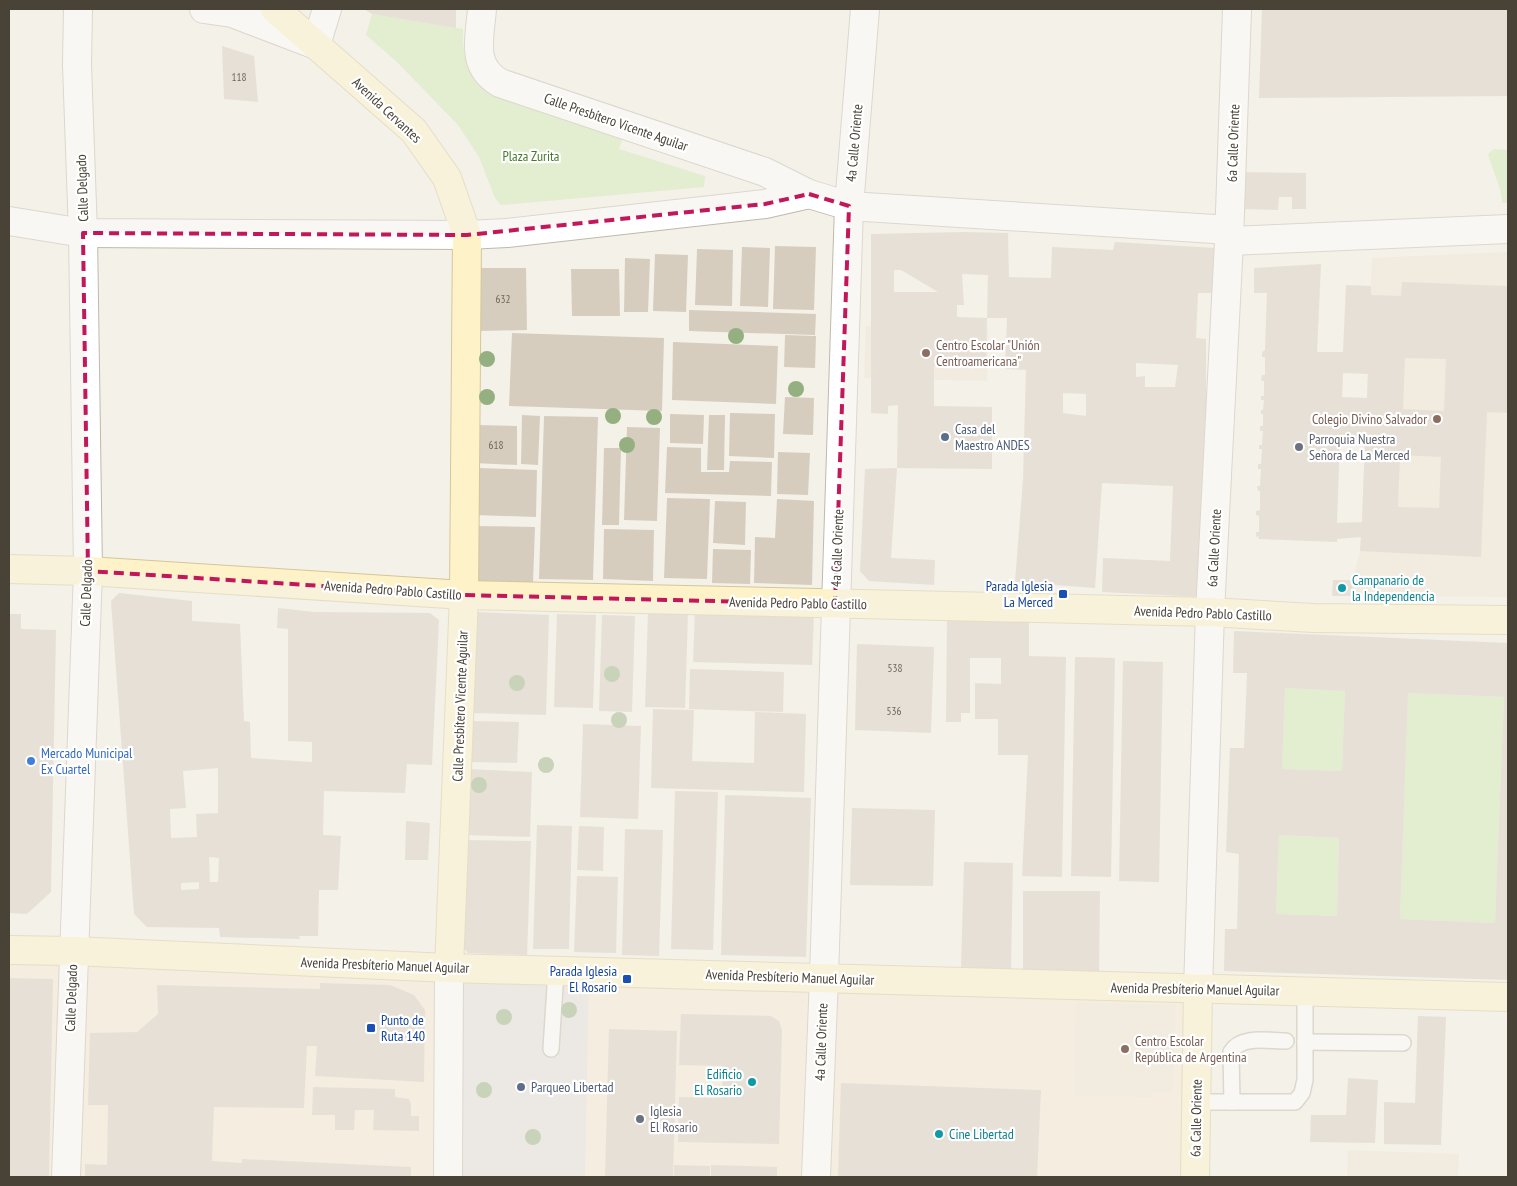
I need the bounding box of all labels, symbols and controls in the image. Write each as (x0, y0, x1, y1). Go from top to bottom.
house number: 118 (232, 70, 246, 84)
street label: Avenida Cervantes (349, 73, 426, 147)
street label: Calle Presbítero Vicente Aguilar (542, 89, 691, 155)
street label: 4a Calle Oriente (842, 103, 866, 183)
street label: 6a Calle Oriente (1223, 104, 1243, 182)
park label: Plaza Zurita (503, 147, 559, 165)
street label: Calle Delgado (72, 154, 92, 222)
house number: 632 (496, 292, 510, 306)
place label: Centro Escolar "Unión Centroamericana" (936, 336, 1040, 370)
marker: Centro Escolar "Unión Centroamericana" (920, 347, 932, 359)
place label: Colegio Divino Salvador (1312, 410, 1427, 428)
marker: Colegio Divino Salvador (1431, 413, 1443, 425)
place label: Casa del Maestro ANDES (955, 420, 1030, 454)
place label: Parroquia Nuestra Señora de La Merced (1309, 430, 1410, 464)
marker: Casa del Maestro ANDES (939, 431, 951, 443)
house number: 618 (489, 438, 503, 452)
marker: Parroquia Nuestra Señora de La Merced (1293, 441, 1305, 453)
street label: 6a Calle Oriente (1203, 508, 1225, 587)
street label: 4a Calle Oriente (827, 509, 847, 587)
street label: Calle Delgado (76, 559, 96, 627)
place label: Campanario de la Independencia (1352, 571, 1435, 605)
street label: Avenida Pedro Pablo Castillo (324, 576, 462, 604)
place label: Parada Iglesia La Merced (986, 577, 1053, 611)
marker: Campanario de la Independencia (1336, 582, 1348, 594)
marker: Parada Iglesia La Merced (1057, 588, 1069, 600)
street label: Avenida Pedro Pablo Castillo (729, 593, 867, 613)
street label: Avenida Pedro Pablo Castillo (1134, 602, 1272, 624)
street label: Calle Presbítero Vicente Aguilar (448, 630, 472, 782)
house number: 538 (888, 661, 902, 675)
house number: 536 (887, 704, 901, 718)
place label: Mercado Municipal Ex Cuartel (41, 744, 133, 778)
marker: Mercado Municipal Ex Cuartel (25, 755, 37, 767)
street label: Avenida Presbíterio Manuel Aguilar (300, 953, 470, 977)
place label: Parada Iglesia El Rosario (550, 962, 617, 996)
street label: Calle Delgado (61, 964, 81, 1032)
street label: Avenida Presbíterio Manuel Aguilar (705, 965, 875, 989)
marker: Parada Iglesia El Rosario (621, 973, 633, 985)
street label: Avenida Presbíterio Manuel Aguilar (1110, 979, 1280, 999)
street label: 4a Calle Oriente (811, 1003, 831, 1081)
place label: Punto de Ruta 140 (381, 1011, 425, 1045)
marker: Punto de Ruta 140 (365, 1022, 377, 1034)
place label: Centro Escolar República de Argentina (1135, 1032, 1247, 1066)
marker: Centro Escolar República de Argentina (1119, 1043, 1131, 1055)
place label: Edificio El Rosario (694, 1065, 742, 1099)
marker: Edificio El Rosario (746, 1076, 758, 1088)
place label: Parqueo Libertad (531, 1078, 614, 1096)
street label: 6a Calle Oriente (1186, 1079, 1206, 1157)
marker: Parqueo Libertad (515, 1081, 527, 1093)
place label: Iglesia El Rosario (650, 1102, 698, 1136)
marker: Iglesia El Rosario (634, 1113, 646, 1125)
place label: Cine Libertad (949, 1125, 1014, 1143)
marker: Cine Libertad (933, 1128, 945, 1140)

